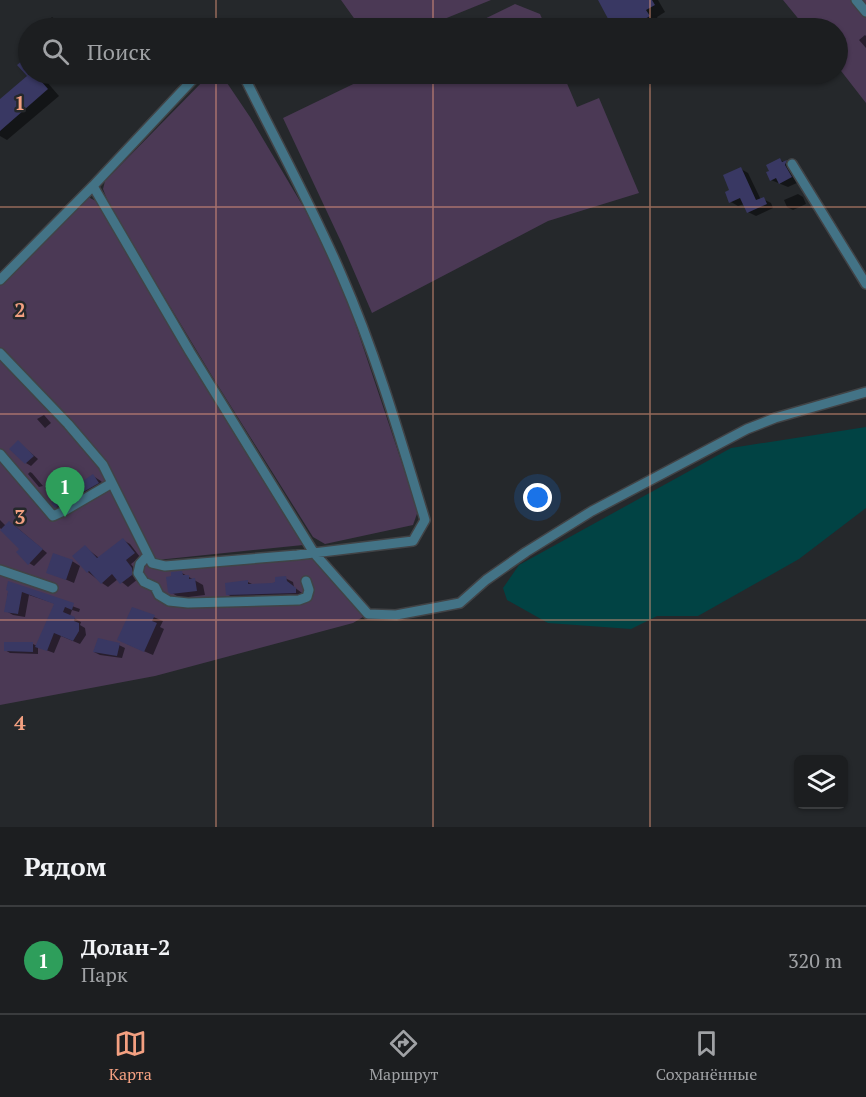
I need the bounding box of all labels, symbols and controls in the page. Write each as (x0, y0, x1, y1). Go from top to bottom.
search box (18, 18, 848, 84)
icon: search (39, 35, 72, 68)
text: Поиск (87, 37, 151, 66)
text: 1 (14, 89, 26, 116)
text: 2 (14, 296, 26, 323)
pin: 1 (46, 468, 84, 517)
your location (523, 483, 552, 512)
text: 3 (14, 503, 26, 530)
text: 4 (14, 709, 26, 736)
map controls (794, 755, 848, 809)
button: layers (794, 755, 848, 809)
text: Рядом (24, 849, 107, 883)
text: Долан-2 (81, 932, 171, 961)
text: 1 (38, 947, 49, 974)
text: 320 m (788, 947, 842, 974)
text: Парк (81, 961, 128, 988)
tab: Карта (109, 1027, 152, 1085)
tab: Маршрут (369, 1027, 438, 1085)
tab: Сохранённые (656, 1027, 757, 1085)

